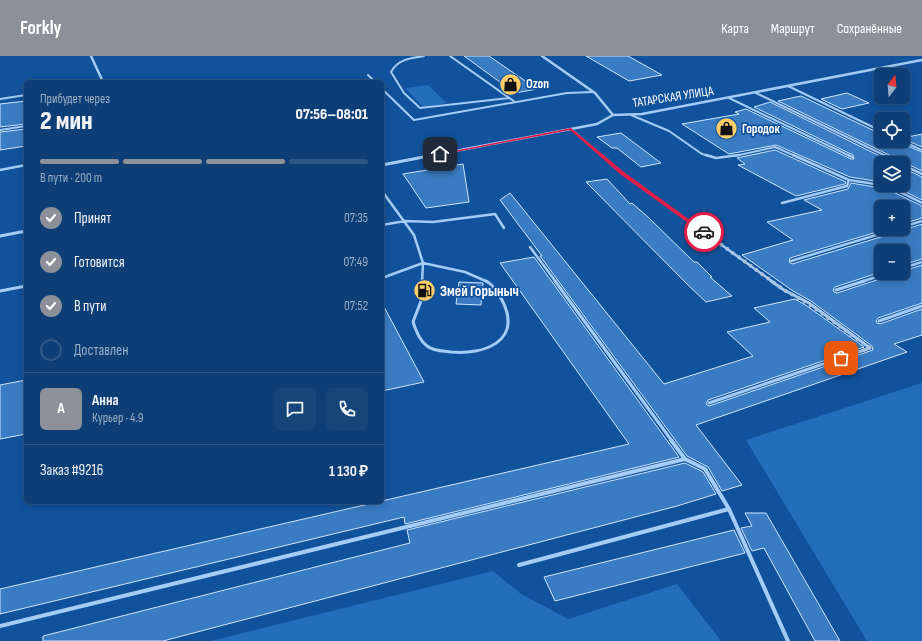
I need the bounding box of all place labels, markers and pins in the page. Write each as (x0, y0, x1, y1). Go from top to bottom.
shop icon: Ozon (498, 71, 524, 97)
place label: Ozon (526, 76, 549, 92)
shop icon: Городок (713, 116, 739, 142)
place label: Городок (742, 121, 781, 137)
pin (423, 137, 457, 171)
fuel station icon: Змей Горыныч (412, 278, 438, 304)
place label: Змей Горыныч (440, 282, 519, 301)
pin (824, 341, 858, 375)

